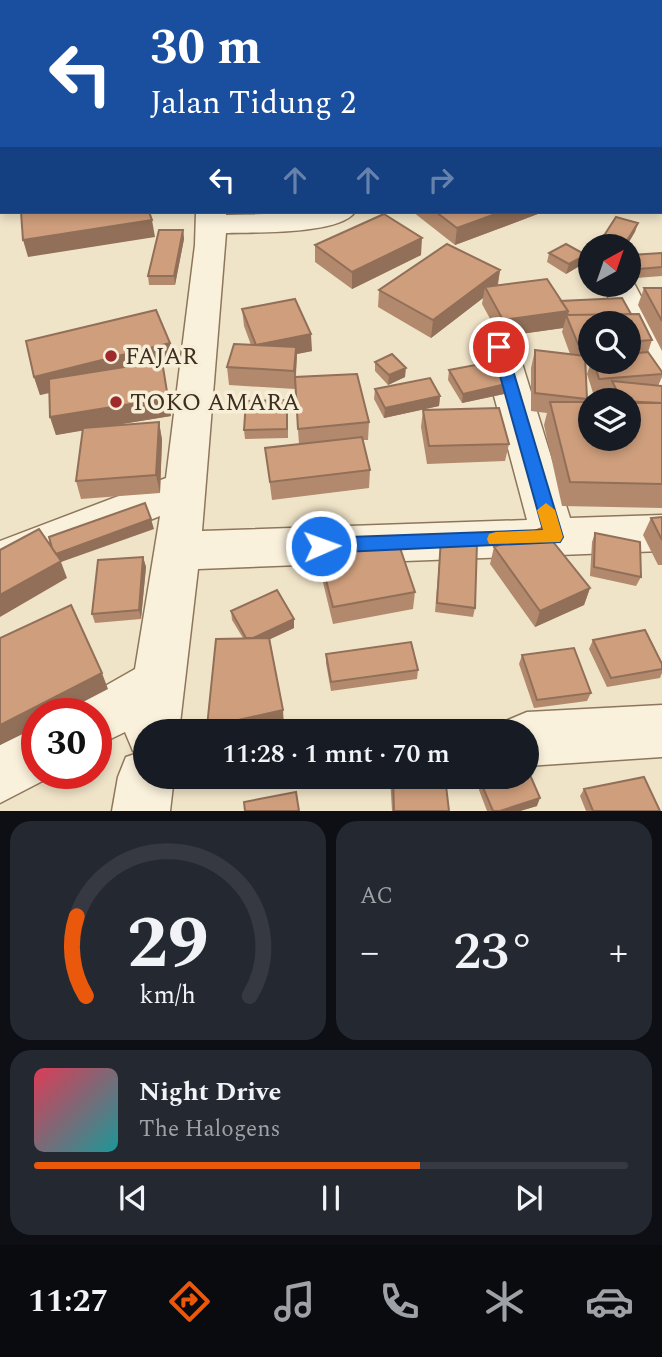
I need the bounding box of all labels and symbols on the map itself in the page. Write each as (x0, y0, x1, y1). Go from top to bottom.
north arrow (578, 234, 640, 298)
pin (469, 317, 529, 377)
place label: FAJAR (125, 339, 198, 375)
marker: FAJAR (103, 348, 119, 364)
place label: TOKO AMARA (130, 385, 300, 421)
marker: TOKO AMARA (108, 394, 124, 410)
position arrow (284, 509, 358, 583)
speed limit sign: 30 (21, 698, 112, 789)

